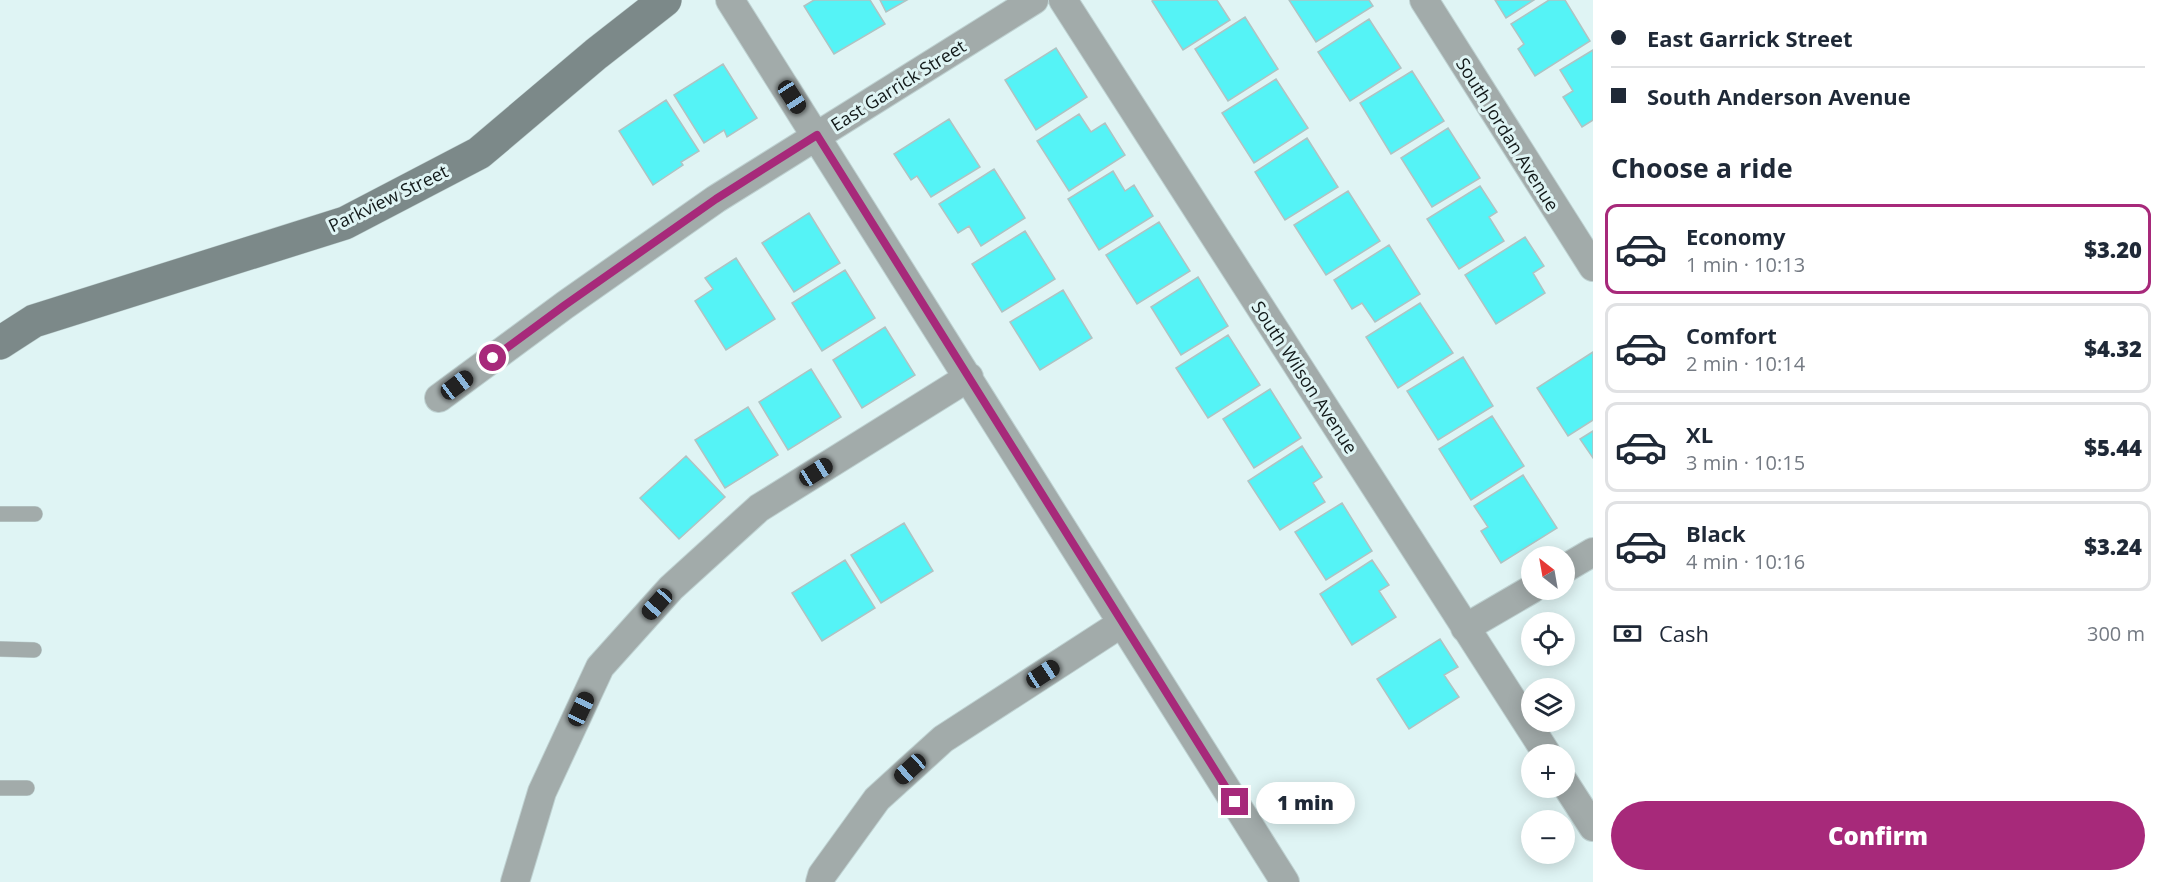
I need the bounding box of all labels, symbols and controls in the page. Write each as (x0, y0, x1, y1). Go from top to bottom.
text: East Garrick Street (1647, 23, 1853, 53)
street label: East Garrick Street (826, 34, 970, 136)
street label: South Jordan Avenue (1451, 53, 1565, 215)
car (775, 77, 809, 117)
text: South Anderson Avenue (1647, 81, 1911, 111)
text: Choose a ride (1611, 149, 1793, 186)
street label: Parkview Street (324, 159, 452, 237)
text: Economy (1686, 221, 1785, 251)
icon: car (1614, 222, 1668, 276)
text: $3.20 (2084, 234, 2142, 264)
text: 1 min · 10:13 (1686, 251, 1805, 278)
street label: South Wilson Avenue (1247, 296, 1363, 458)
text: Comfort (1686, 320, 1777, 350)
icon: car (1614, 321, 1668, 375)
text: $4.32 (2084, 333, 2142, 363)
route start (479, 344, 506, 371)
text: 2 min · 10:14 (1686, 350, 1805, 377)
car (437, 367, 477, 403)
text: XL (1686, 419, 1713, 449)
icon: car (1614, 420, 1668, 474)
text: $5.44 (2084, 432, 2142, 462)
text: 3 min · 10:15 (1686, 449, 1805, 476)
car (796, 455, 836, 489)
text: Black (1686, 518, 1746, 548)
icon: car (1614, 519, 1668, 573)
text: $3.24 (2084, 531, 2142, 561)
north arrow (1521, 546, 1575, 600)
map controls (1521, 546, 1575, 864)
text: 4 min · 10:16 (1686, 548, 1805, 575)
car (638, 585, 676, 623)
button: locate (1521, 612, 1575, 666)
icon: cash (1611, 617, 1644, 650)
text: Cash (1659, 618, 1709, 648)
text: 300 m (2087, 620, 2145, 647)
car (1023, 657, 1063, 691)
button: layers (1521, 678, 1575, 732)
car (565, 689, 597, 729)
button: + (1521, 744, 1575, 798)
car (891, 750, 929, 788)
callout: 1 min (1256, 781, 1355, 823)
route end (1221, 788, 1248, 815)
text: 1 min (1277, 789, 1334, 816)
button: Confirm (1611, 801, 2145, 870)
button: − (1521, 810, 1575, 864)

